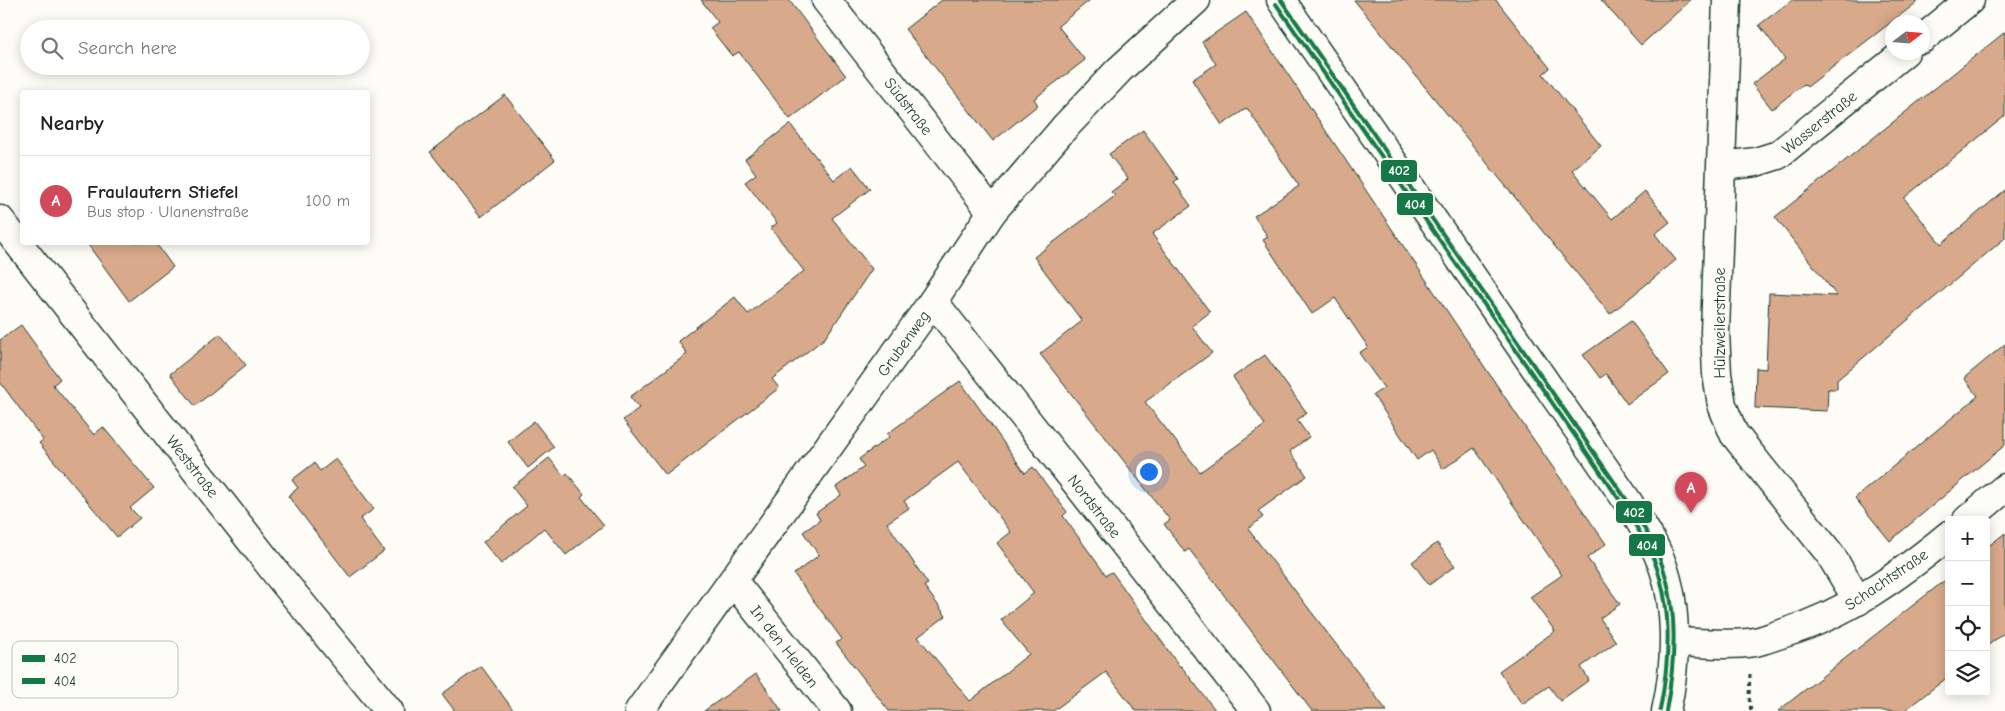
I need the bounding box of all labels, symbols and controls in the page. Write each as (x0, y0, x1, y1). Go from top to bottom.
north arrow (1885, 15, 1930, 60)
search box (20, 20, 370, 75)
icon: search (38, 34, 66, 62)
text: Search here (78, 37, 177, 59)
street label: Südstraße (880, 74, 936, 139)
street label: Wasserstraße (1779, 87, 1861, 158)
text: Nearby (40, 111, 104, 135)
line badge: 402 (1380, 159, 1418, 183)
text: 402 (1388, 162, 1410, 179)
text: Fraulautern Stiefel (87, 181, 239, 203)
text: A (52, 192, 60, 210)
text: 100 m (306, 192, 350, 210)
line badge: 404 (1396, 192, 1434, 216)
text: 404 (1404, 196, 1426, 213)
text: Bus stop · Ulanenstraße (87, 203, 249, 221)
street label: Hülzweilerstraße (1711, 268, 1729, 378)
street label: Grubenweg (874, 307, 934, 380)
street label: Weststraße (162, 432, 222, 501)
your location (1136, 459, 1162, 485)
street label: Nordstraße (1064, 471, 1124, 542)
pin: A (1675, 472, 1707, 513)
line badge: 402 (1615, 500, 1653, 524)
text: 402 (1623, 504, 1645, 521)
map controls (1945, 516, 1990, 696)
button: + (1945, 516, 1990, 561)
line badge: 404 (1628, 533, 1666, 557)
text: 404 (1636, 537, 1658, 554)
street label: Schachtstraße (1842, 545, 1931, 614)
button: − (1945, 561, 1990, 606)
street label: In den Helden (746, 602, 822, 691)
button: locate (1945, 606, 1990, 651)
legend (12, 641, 178, 698)
text: 402 (54, 650, 77, 667)
button: layers (1945, 651, 1990, 696)
text: 404 (54, 673, 76, 690)

